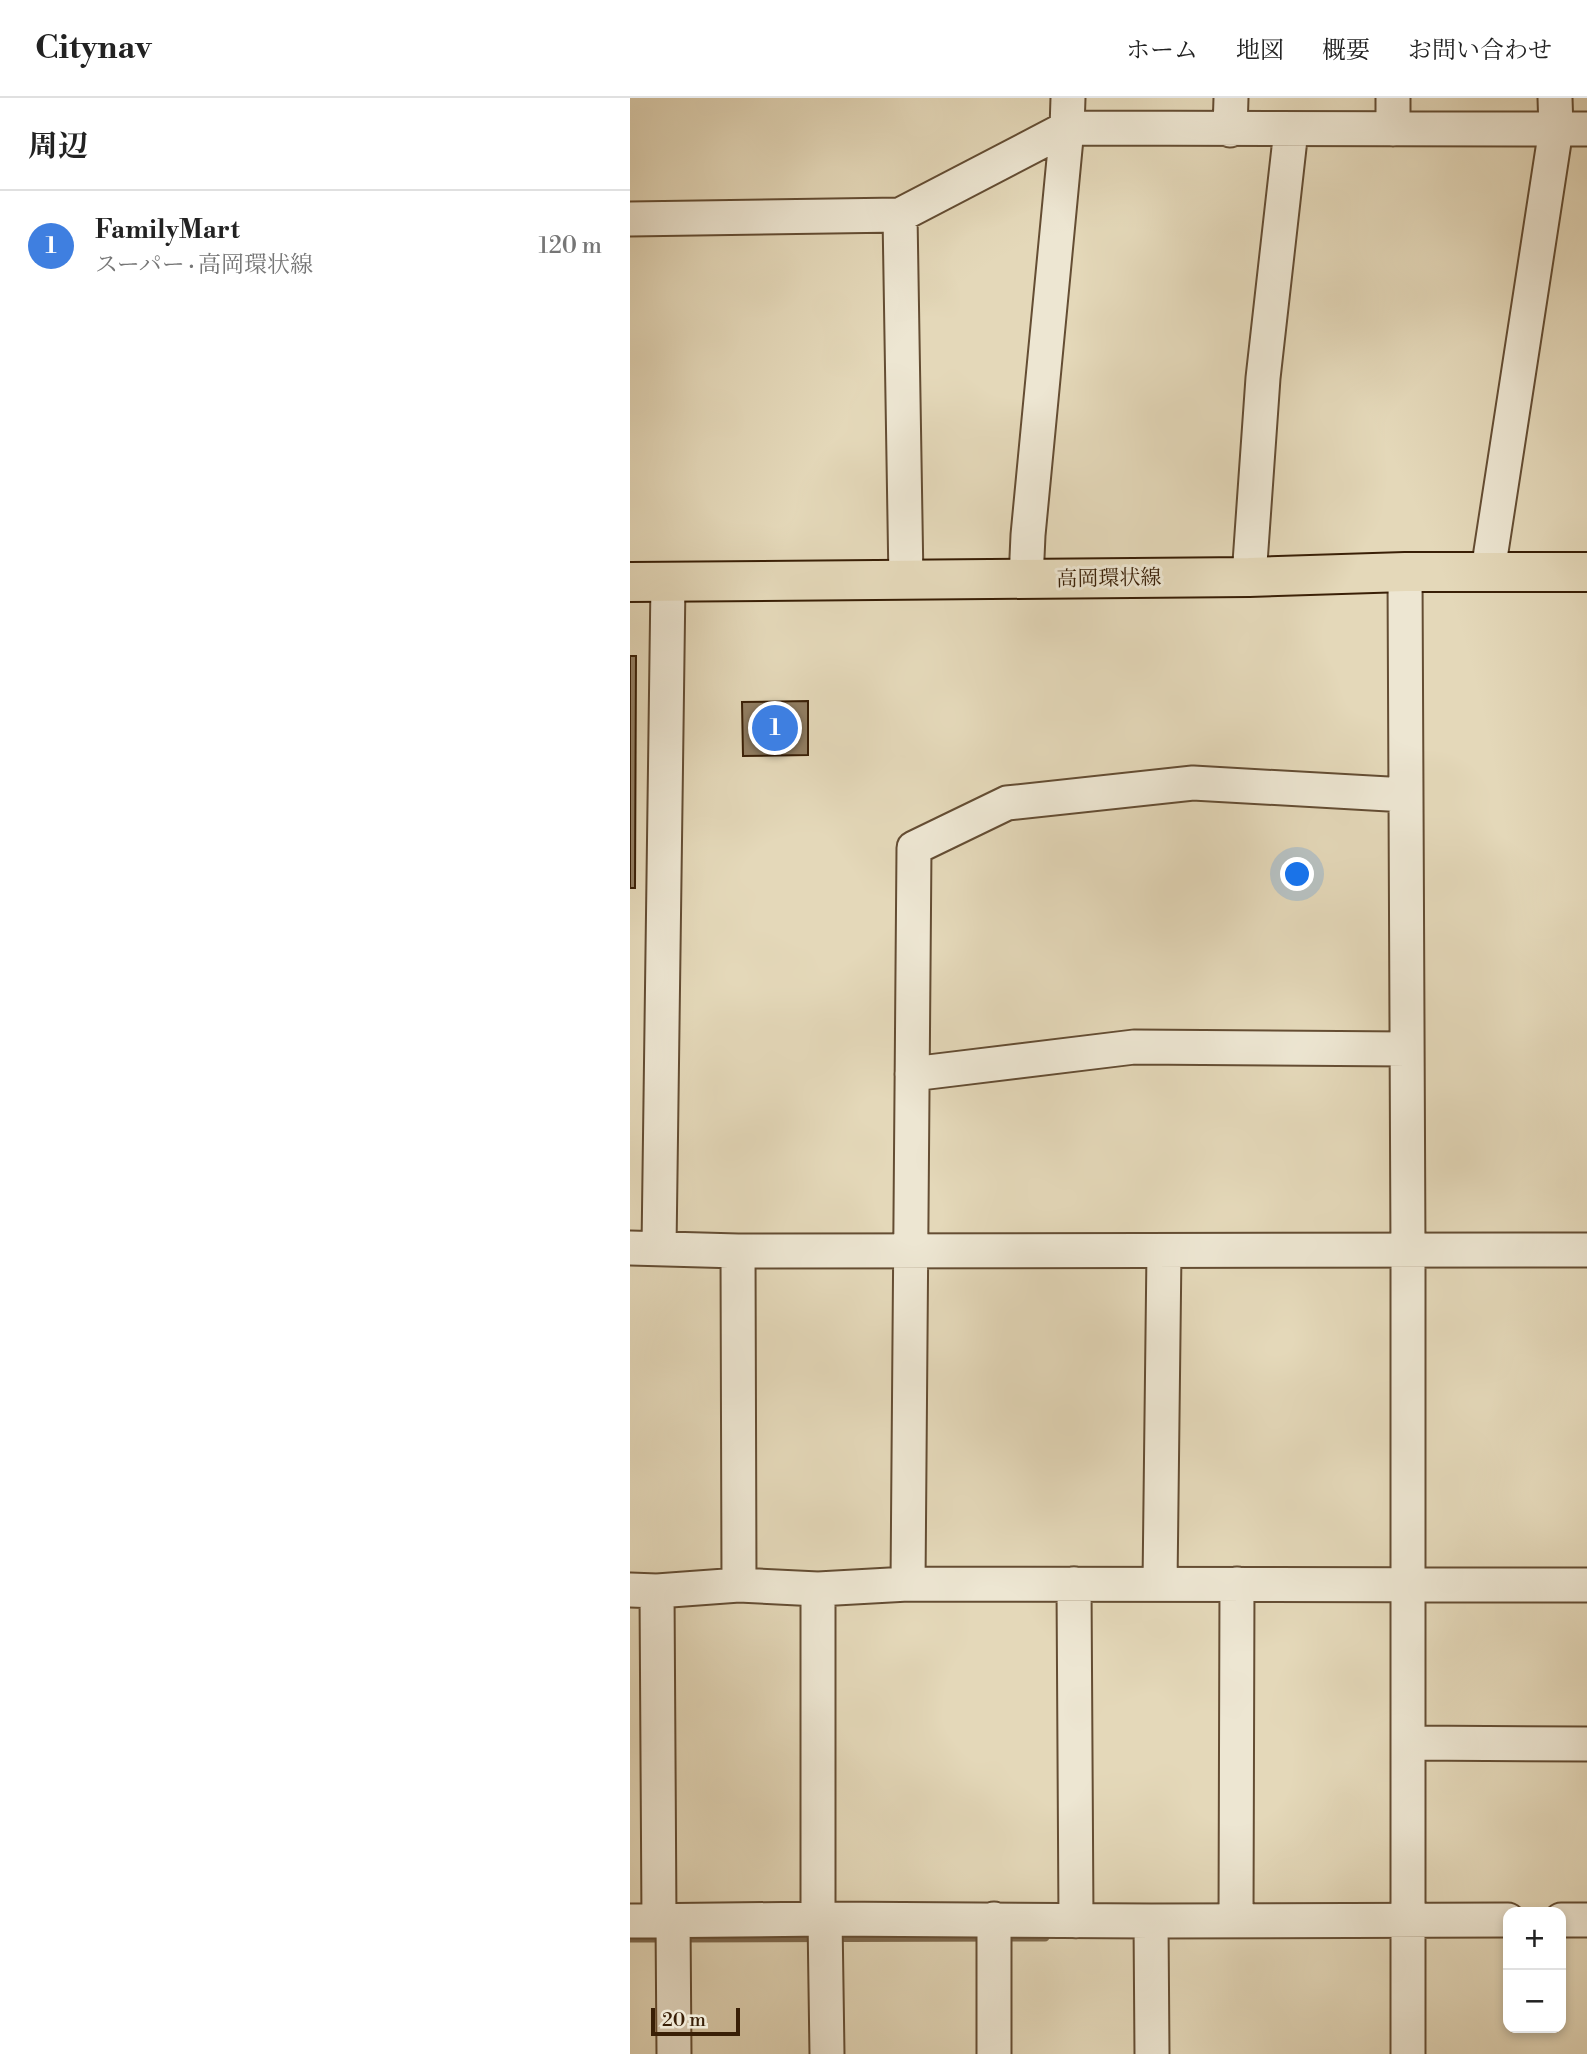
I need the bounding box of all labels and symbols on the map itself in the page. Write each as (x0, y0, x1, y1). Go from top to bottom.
street label: 高岡環状線 (1056, 565, 1162, 593)
pin: 1 (752, 702, 798, 754)
your location (1280, 857, 1314, 891)
scale bar (651, 2005, 740, 2037)

